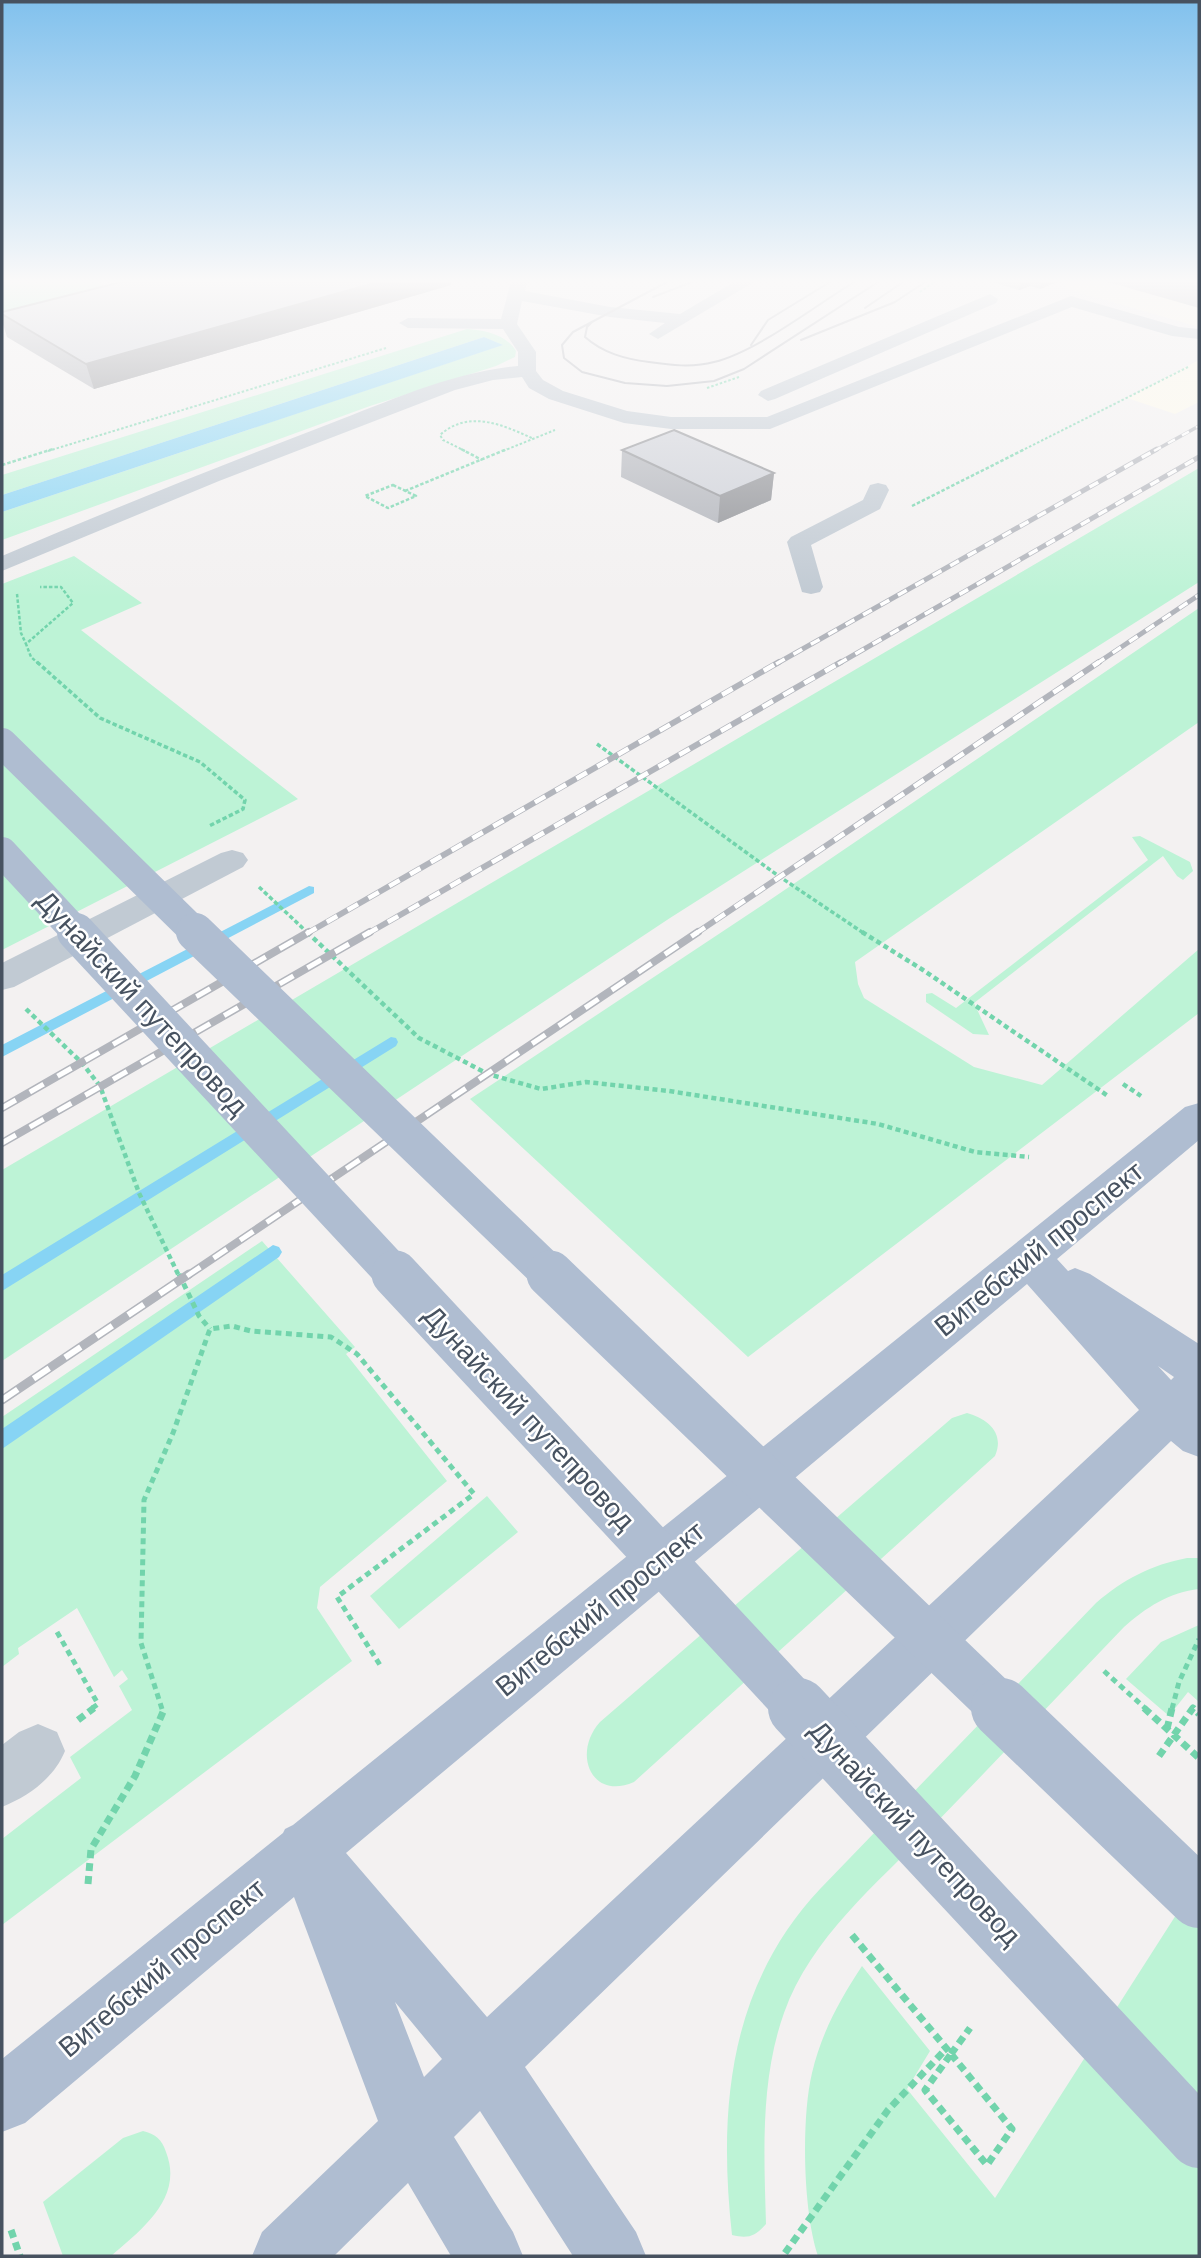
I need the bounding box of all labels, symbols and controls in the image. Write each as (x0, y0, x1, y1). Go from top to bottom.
street label: Дунайский путепровод (30, 885, 254, 1121)
street label: Витебский проспект (928, 1155, 1150, 1343)
street label: Дунайский путепровод (417, 1300, 641, 1536)
street label: Витебский проспект (489, 1515, 711, 1703)
street label: Дунайский путепровод (803, 1715, 1027, 1951)
street label: Витебский проспект (53, 1873, 272, 2063)

